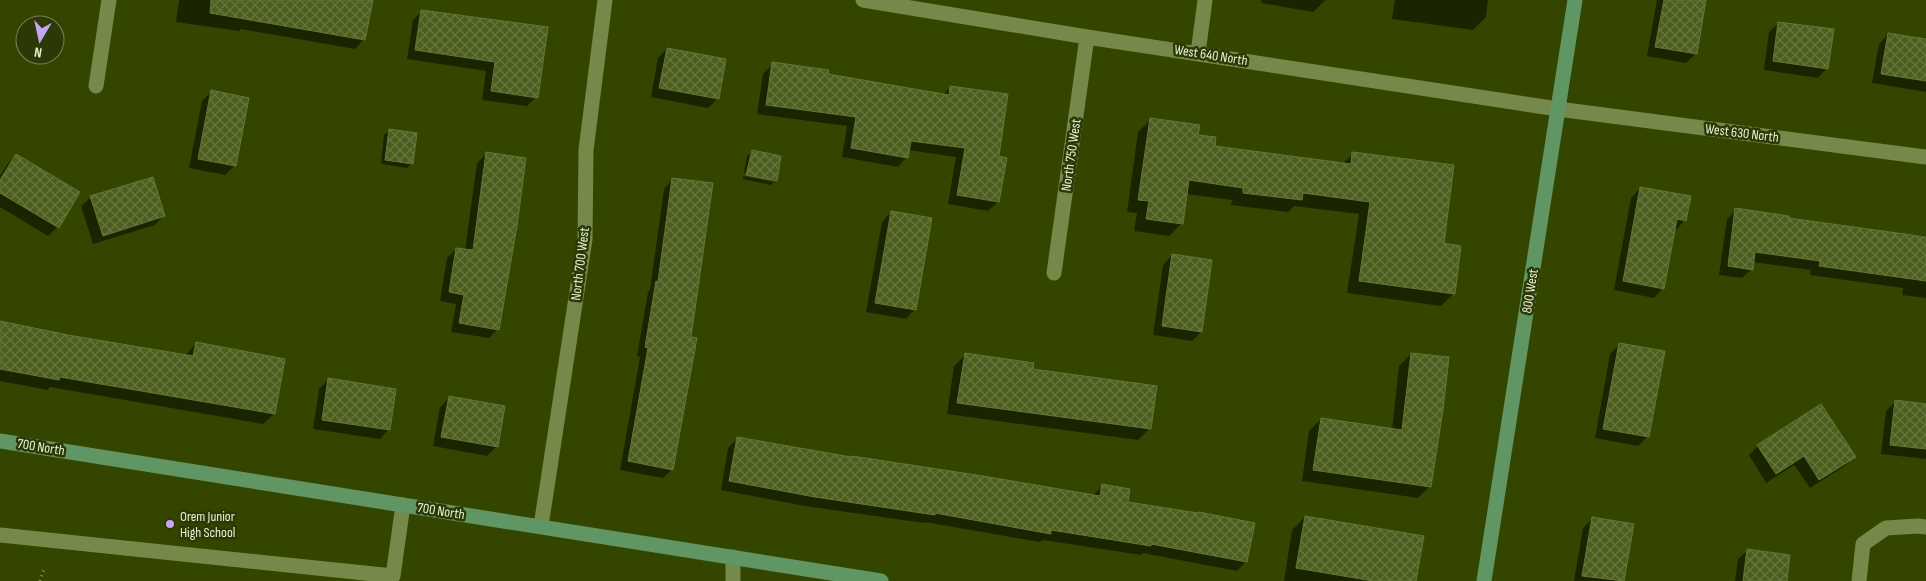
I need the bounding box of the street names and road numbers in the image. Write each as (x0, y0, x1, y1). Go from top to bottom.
street label: West 640 North (1173, 41, 1249, 69)
street label: North 750 West (1057, 118, 1085, 192)
street label: West 630 North (1704, 120, 1780, 146)
street label: North 700 West (567, 226, 593, 302)
street label: 800 West (1518, 268, 1542, 314)
street label: 700 North (16, 435, 66, 459)
street label: 700 North (416, 499, 466, 523)

